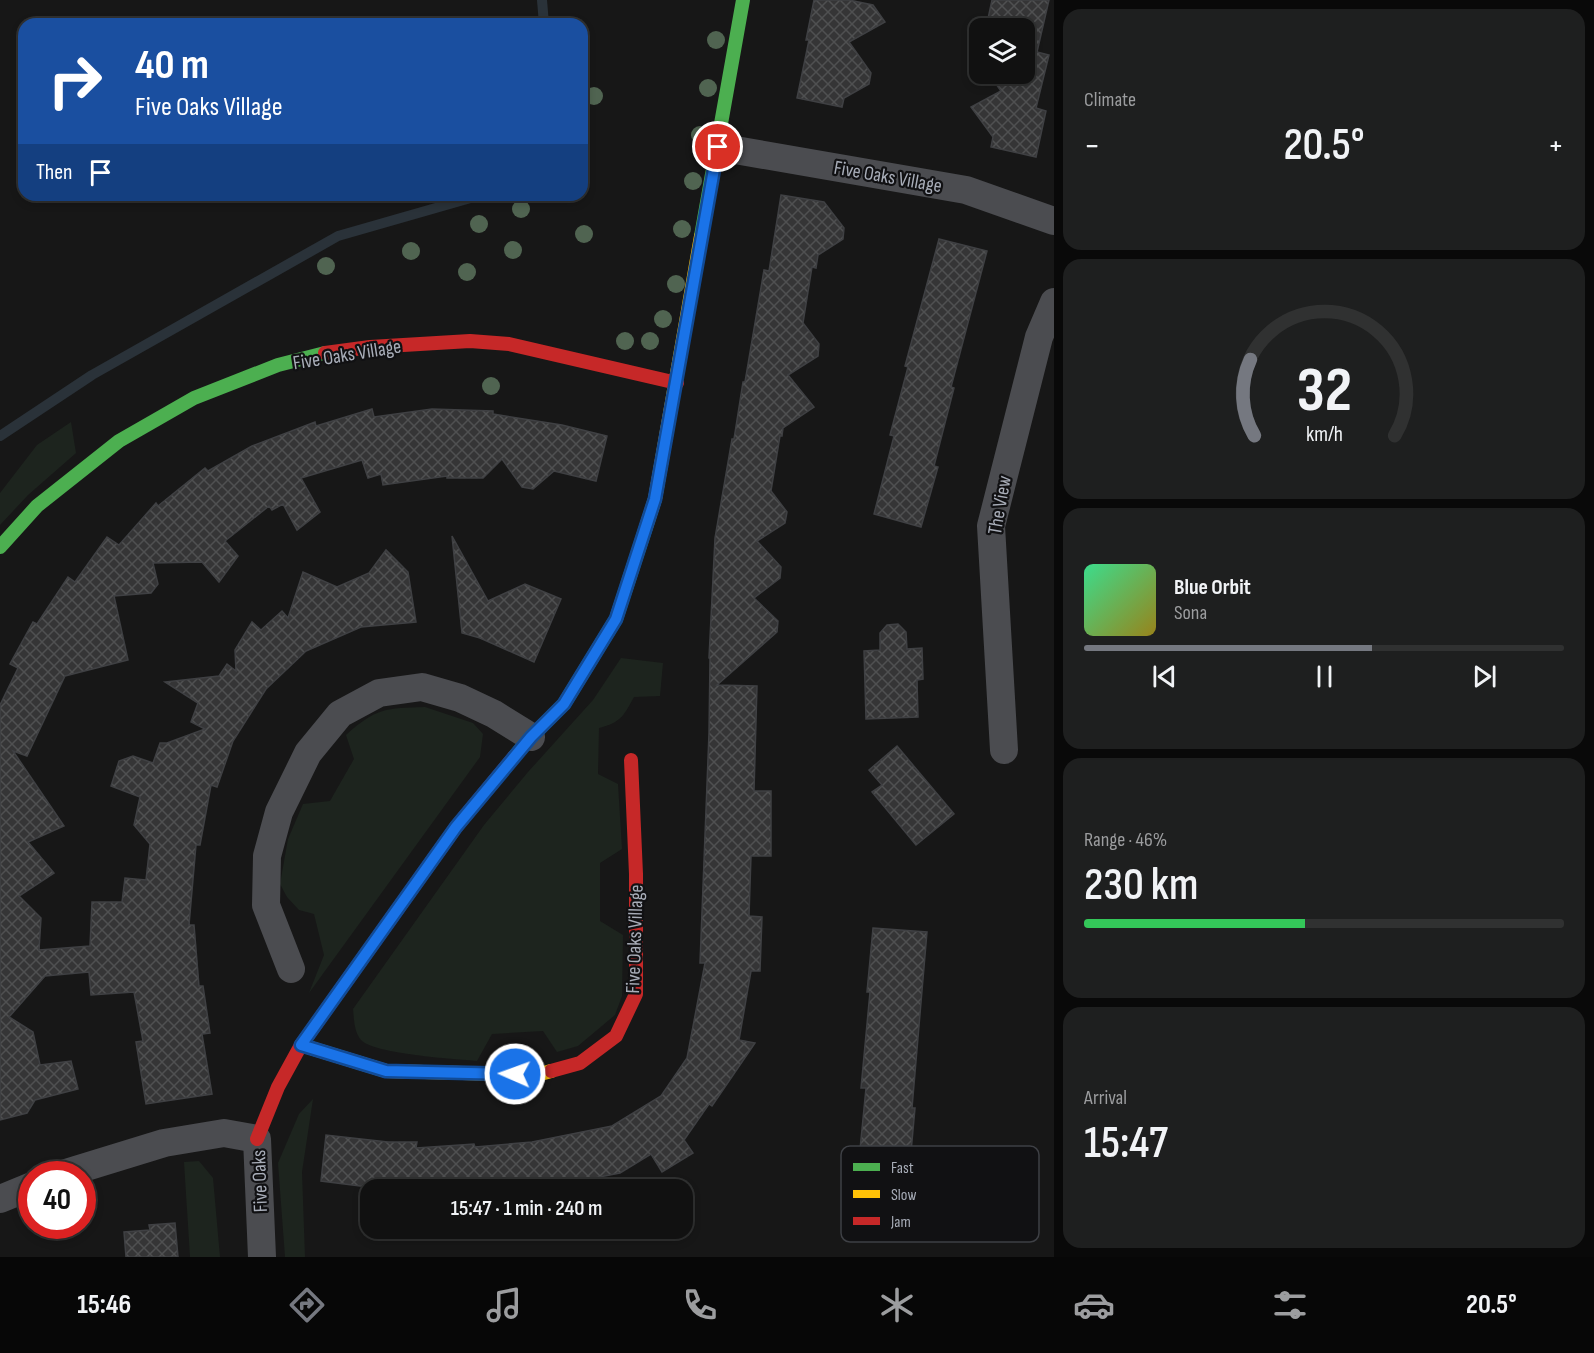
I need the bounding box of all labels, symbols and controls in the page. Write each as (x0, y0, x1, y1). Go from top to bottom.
map controls (969, 18, 1035, 84)
button: layers (969, 18, 1035, 84)
text: 40 m (135, 40, 209, 91)
icon: right (36, 42, 114, 120)
text: Climate (1084, 88, 1136, 112)
text: Five Oaks Village (135, 91, 283, 123)
text: 20.5° (1283, 118, 1365, 173)
pin (692, 121, 743, 172)
text: − (1084, 126, 1100, 166)
text: + (1548, 126, 1564, 166)
icon: arrive (701, 130, 734, 163)
icon: arrive (84, 156, 117, 189)
street label: Five Oaks Village (832, 156, 944, 198)
text: Then (36, 159, 72, 186)
street label: Five Oaks Village (291, 335, 403, 375)
text: 32 (1296, 354, 1352, 429)
text: km/h (1305, 422, 1343, 447)
street label: The View (983, 474, 1017, 537)
text: Blue Orbit (1174, 574, 1251, 601)
text: Sona (1174, 601, 1207, 625)
icon: previous (1148, 660, 1181, 693)
icon: pause (1308, 660, 1341, 693)
icon: next (1468, 660, 1501, 693)
text: Range · 46% (1084, 828, 1167, 852)
text: 230 km (1084, 858, 1198, 913)
street label: Five Oaks Village (621, 884, 649, 994)
position arrow (483, 1042, 547, 1106)
text: Arrival (1084, 1086, 1127, 1110)
text: 15:47 (1084, 1116, 1168, 1171)
legend (841, 1146, 1039, 1242)
street label: Five Oaks (247, 1149, 273, 1213)
text: Fast (891, 1159, 914, 1178)
speed limit sign: 40 (18, 1161, 96, 1239)
text: Slow (891, 1186, 916, 1205)
text: 15:47 · 1 min · 240 m (451, 1195, 602, 1222)
text: Jam (890, 1213, 911, 1232)
icon: directions (286, 1284, 328, 1326)
icon: music (483, 1284, 525, 1326)
icon: phone (679, 1284, 721, 1326)
icon: climate (876, 1284, 918, 1326)
icon: car (1073, 1284, 1115, 1326)
icon: filters (1269, 1284, 1311, 1326)
text: 15:46 (77, 1289, 131, 1321)
text: 20.5° (1466, 1289, 1517, 1321)

